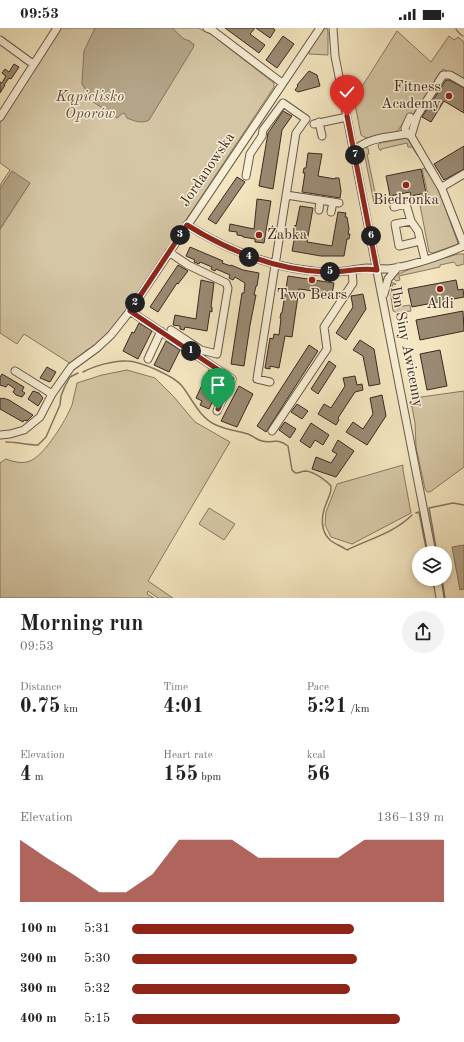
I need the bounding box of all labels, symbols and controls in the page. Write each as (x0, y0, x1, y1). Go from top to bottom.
text: 09:53 (20, 7, 59, 22)
pin (330, 75, 364, 116)
place label: Fitness Academy (381, 80, 441, 112)
icon: check (336, 81, 358, 103)
park label: Kąpielisko Oporów (55, 90, 124, 122)
marker: Fitness Academy (444, 91, 454, 101)
street label: Jordanowska (178, 130, 238, 210)
pin: 7 (345, 145, 365, 165)
text: 7 (352, 149, 358, 160)
marker: Biedronka (401, 180, 411, 190)
place label: Biedronka (373, 193, 440, 208)
pin: 3 (170, 225, 190, 245)
place label: Żabka (267, 225, 308, 243)
pin: 6 (361, 226, 381, 246)
text: 3 (177, 229, 183, 240)
marker: Żabka (254, 230, 264, 240)
text: 6 (368, 230, 374, 241)
pin: 4 (239, 247, 259, 267)
text: 4 (246, 251, 252, 262)
pin: 5 (320, 262, 340, 282)
text: 5 (327, 266, 333, 277)
marker: Two Bears (307, 275, 317, 285)
marker: Aldi (435, 284, 445, 294)
street label: Ibn Siny Awicenny (387, 285, 425, 409)
place label: Two Bears (277, 288, 347, 303)
pin: 2 (125, 293, 145, 313)
text: 2 (132, 297, 138, 308)
place label: Aldi (426, 297, 454, 312)
pin: 1 (181, 341, 201, 361)
text: 1 (188, 345, 194, 356)
pin (201, 368, 235, 409)
icon: arrive (207, 374, 229, 396)
map controls (412, 546, 452, 586)
button: layers (412, 546, 452, 586)
button: share (402, 611, 444, 653)
text: Morning run (20, 613, 143, 635)
text: 09:53 (20, 640, 54, 653)
text: Distance (20, 682, 61, 693)
text: Time (163, 682, 188, 693)
text: Pace (307, 682, 329, 693)
text: 0.75 (20, 697, 60, 717)
text: 4:01 (163, 697, 204, 717)
text: 5:21 (307, 697, 347, 717)
text: km (60, 704, 78, 715)
text: /km (347, 704, 370, 715)
text: Elevation (20, 750, 65, 761)
text: Heart rate (163, 750, 213, 761)
text: kcal (307, 750, 326, 761)
text: 4 (20, 765, 32, 785)
text: 155 (163, 765, 198, 785)
text: 56 (307, 765, 330, 785)
text: m (32, 772, 43, 783)
text: bpm (198, 772, 221, 783)
text: Elevation (20, 811, 73, 824)
text: 136–139 m (377, 811, 444, 824)
text: 100 m (20, 922, 57, 935)
text: 5:31 (84, 922, 110, 935)
text: 200 m (20, 952, 57, 965)
text: 5:30 (84, 952, 110, 965)
text: 300 m (20, 982, 57, 995)
text: 5:32 (84, 982, 110, 995)
text: 400 m (20, 1012, 57, 1025)
text: 5:15 (84, 1012, 110, 1025)

